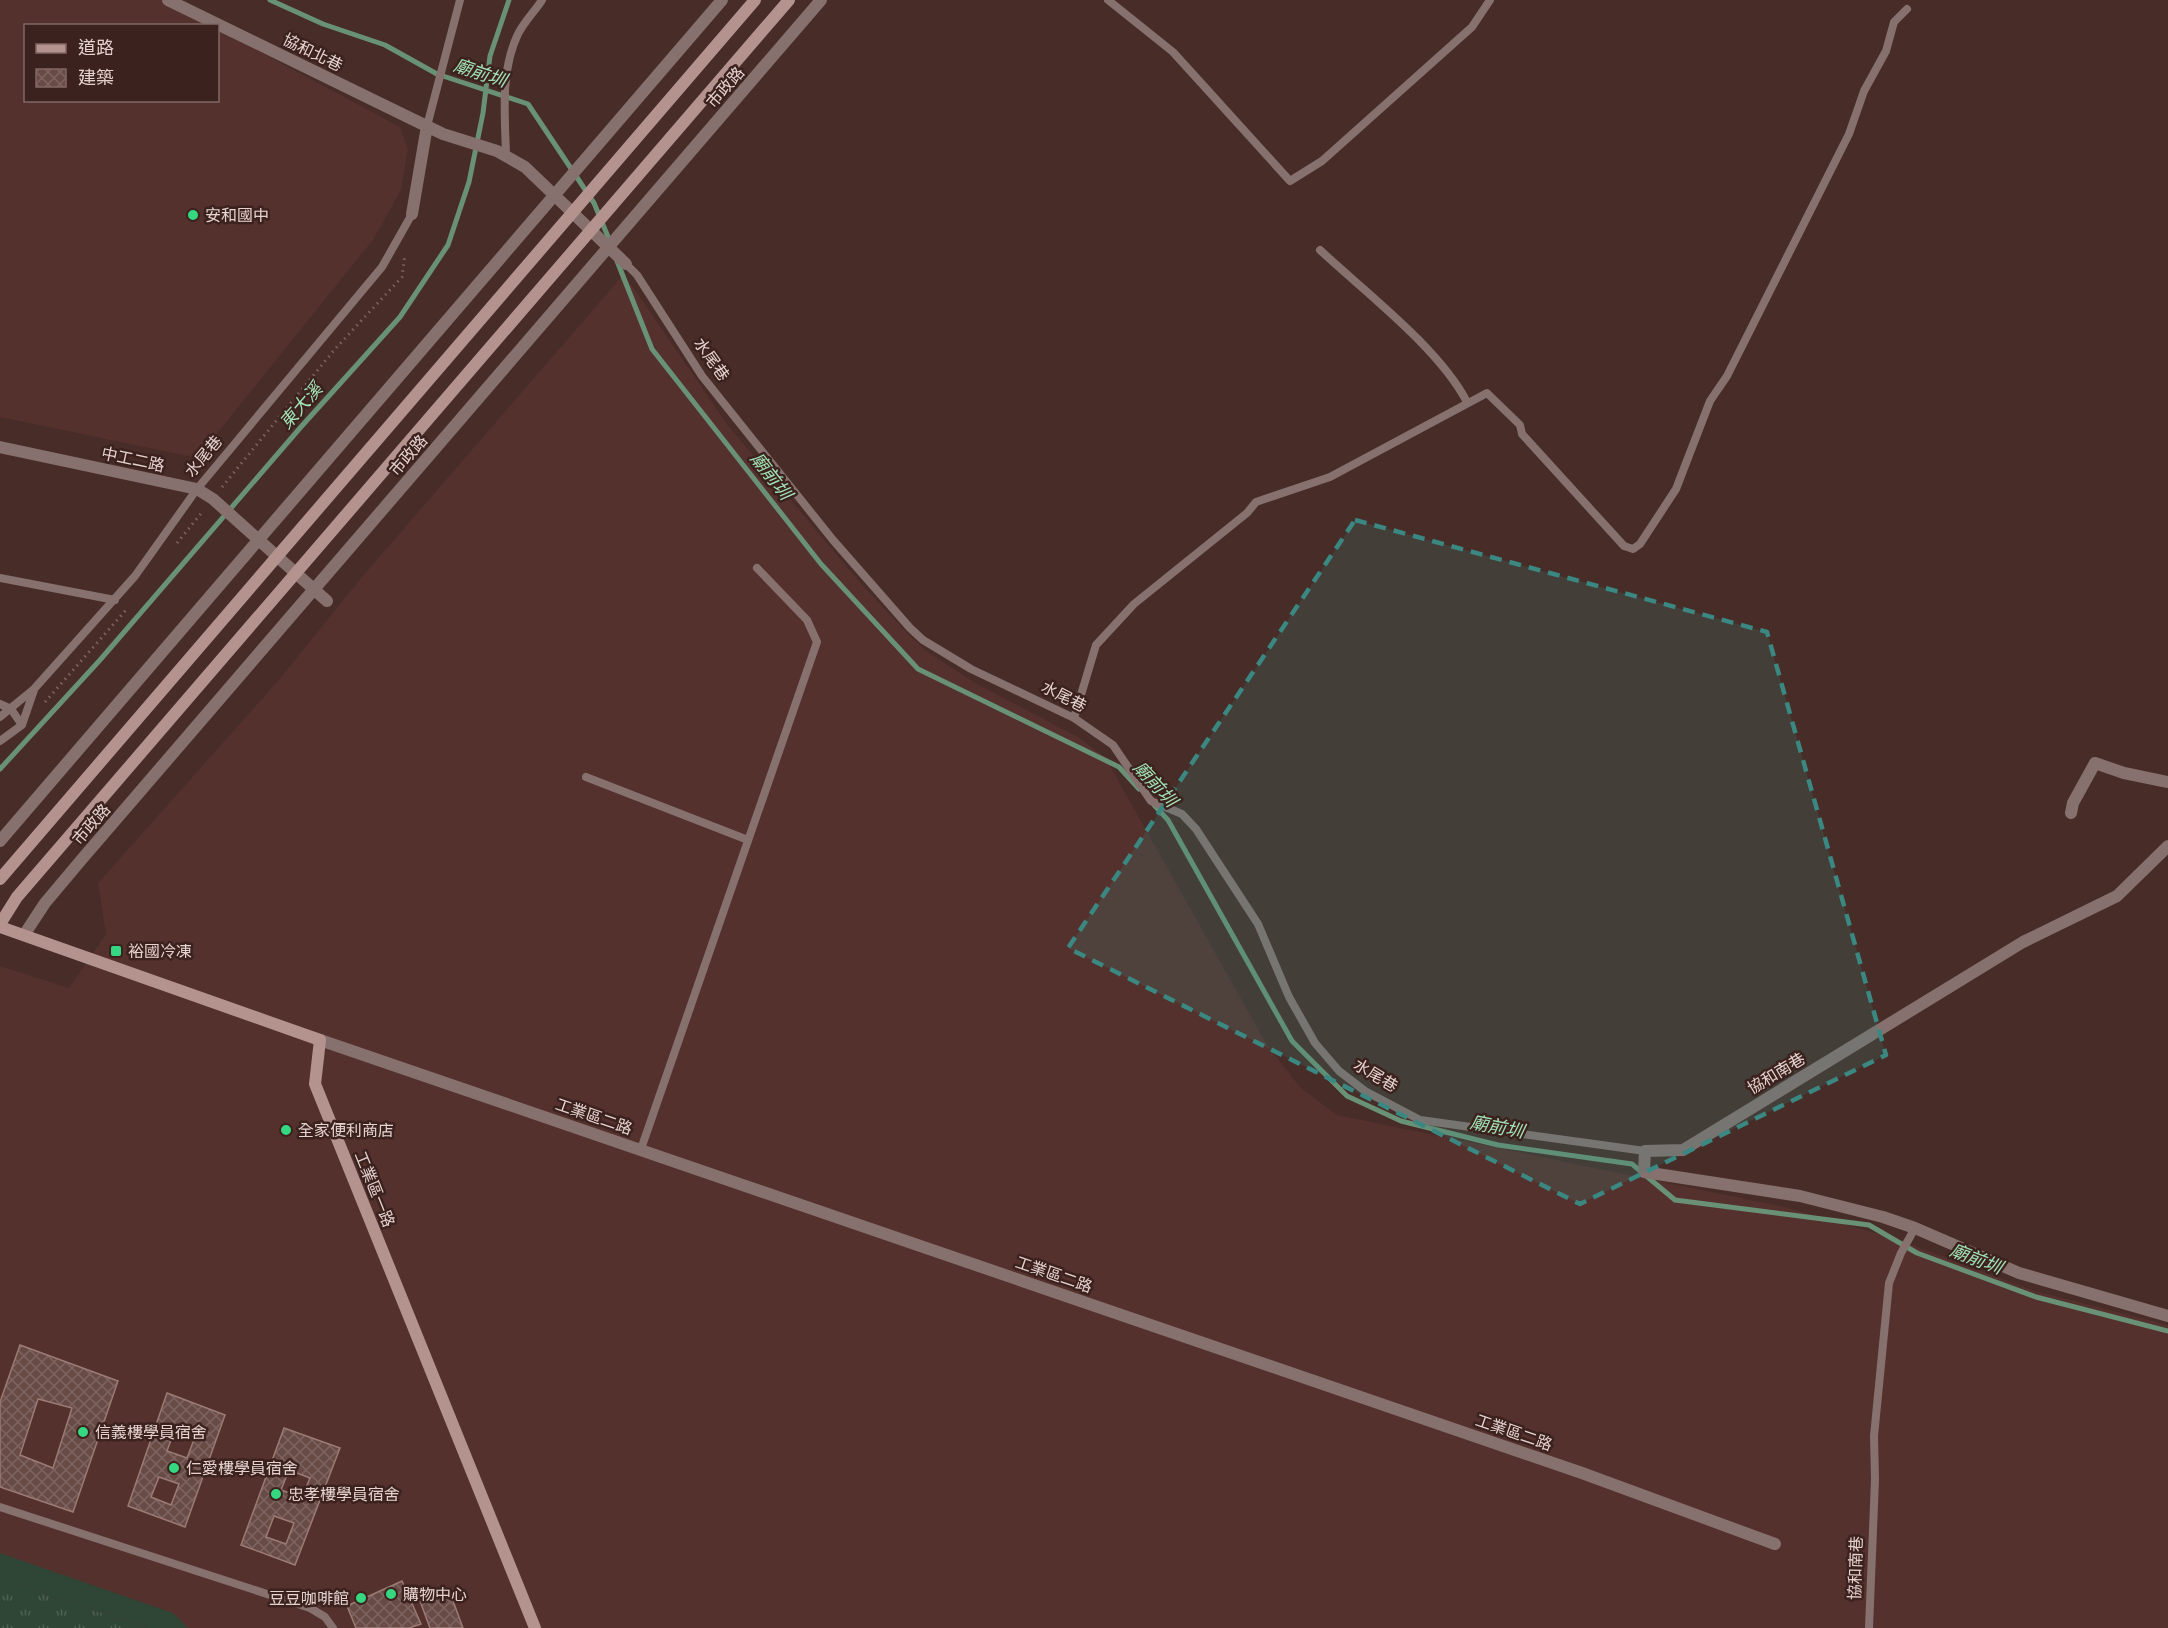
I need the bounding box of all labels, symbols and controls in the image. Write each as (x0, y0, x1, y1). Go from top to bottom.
legend (24, 24, 219, 102)
street label: 協和北巷 (279, 29, 346, 77)
text: 道路 (78, 36, 114, 60)
water label: 廟前圳 (451, 53, 512, 94)
street label: 市政路 (702, 62, 750, 113)
text: 建築 (78, 66, 114, 90)
place label: 安和國中 (205, 205, 269, 227)
marker: 安和國中 (186, 208, 200, 222)
street label: 水尾巷 (688, 334, 734, 386)
water label: 東大溪 (274, 375, 330, 434)
street label: 市政路 (385, 430, 433, 481)
street label: 水尾巷 (180, 431, 228, 482)
street label: 中工二路 (99, 443, 166, 477)
water label: 廟前圳 (745, 447, 799, 507)
street label: 水尾巷 (1037, 676, 1090, 718)
water label: 廟前圳 (1128, 756, 1184, 814)
street label: 市政路 (68, 799, 116, 850)
place label: 裕國冷凍 (128, 941, 192, 963)
marker: 裕國冷凍 (109, 944, 123, 958)
street label: 協和南巷 (1743, 1048, 1810, 1100)
street label: 水尾巷 (1349, 1054, 1402, 1098)
street label: 工業區二路 (552, 1094, 635, 1140)
water label: 廟前圳 (1468, 1110, 1529, 1145)
place label: 全家便利商店 (298, 1120, 394, 1142)
marker: 全家便利商店 (279, 1123, 293, 1137)
street label: 工業區一路 (349, 1148, 399, 1231)
water label: 廟前圳 (1946, 1238, 2008, 1281)
street label: 工業區二路 (1012, 1252, 1095, 1298)
street label: 工業區二路 (1472, 1410, 1555, 1456)
place label: 信義樓學員宿舍 (95, 1422, 207, 1444)
marker: 信義樓學員宿舍 (76, 1425, 90, 1439)
place label: 仁愛樓學員宿舍 (186, 1458, 298, 1480)
marker: 仁愛樓學員宿舍 (167, 1461, 181, 1475)
place label: 忠孝樓學員宿舍 (288, 1484, 400, 1506)
marker: 忠孝樓學員宿舍 (269, 1487, 283, 1501)
street label: 協和南巷 (1844, 1536, 1868, 1600)
place label: 購物中心 (403, 1584, 467, 1606)
marker: 購物中心 (384, 1587, 398, 1601)
place label: 豆豆咖啡館 (269, 1588, 349, 1610)
marker: 豆豆咖啡館 (354, 1591, 368, 1605)

